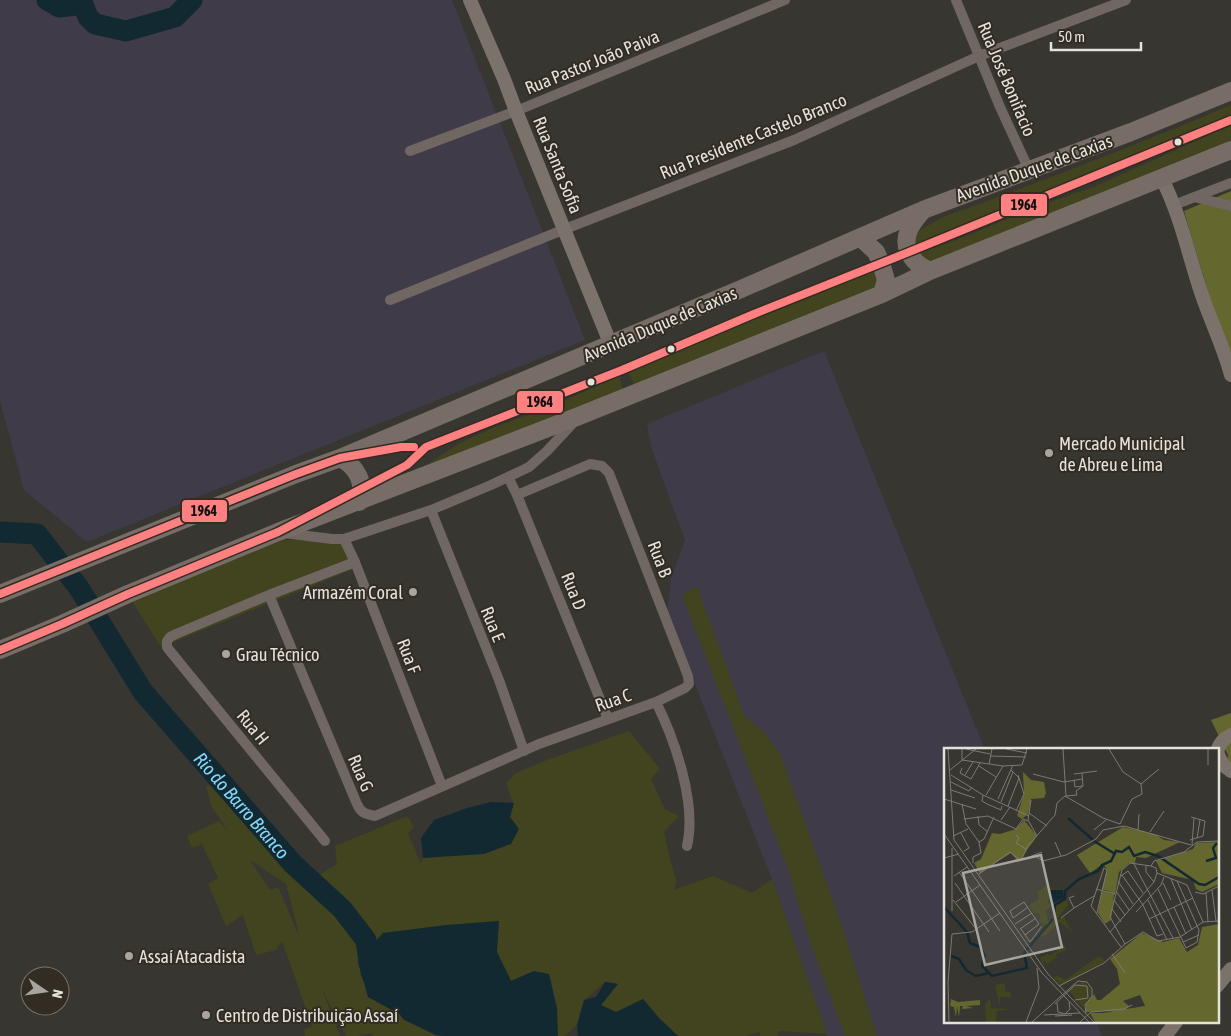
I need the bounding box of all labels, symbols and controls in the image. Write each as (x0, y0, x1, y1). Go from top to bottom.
street label: Rua José Bonifacio (973, 19, 1041, 139)
scale bar (1051, 20, 1141, 52)
street label: Rua Pastor João Paiva (522, 25, 662, 99)
text: 50 m (1058, 28, 1085, 45)
street label: Rua Presidente Castelo Branco (657, 89, 849, 183)
street label: Rua Santa Sofia (529, 113, 587, 217)
street label: Avenida Duque de Caxias (953, 130, 1115, 206)
unlabelled marker (1173, 137, 1183, 147)
line badge: 1964 (1000, 193, 1048, 217)
text: 1964 (1011, 197, 1038, 213)
street label: Avenida Duque de Caxias (580, 282, 740, 366)
unlabelled marker (666, 344, 676, 354)
unlabelled marker (586, 377, 596, 387)
line badge: 1964 (516, 390, 564, 414)
text: 1964 (527, 394, 554, 410)
place label: Mercado Municipal de Abreu e Lima (1059, 433, 1185, 475)
marker: Mercado Municipal de Abreu e Lima (1043, 447, 1055, 459)
line badge: 1964 (181, 499, 228, 523)
text: 1964 (191, 503, 218, 519)
street label: Rua B (644, 538, 677, 580)
street label: Rua D (557, 569, 591, 613)
place label: Armazém Coral (303, 582, 403, 603)
marker: Armazém Coral (407, 586, 419, 598)
street label: Rua E (476, 603, 510, 645)
street label: Rua F (393, 636, 425, 677)
place label: Grau Técnico (236, 644, 320, 665)
marker: Grau Técnico (220, 648, 232, 660)
street label: Rua C (592, 684, 634, 716)
street label: Rua H (233, 705, 273, 749)
water label: Rio do Barro Branco (189, 748, 294, 863)
inset map (944, 748, 1218, 1024)
street label: Rua G (344, 751, 378, 795)
place label: Assaí Atacadista (139, 946, 246, 967)
marker: Assaí Atacadista (123, 950, 135, 962)
north arrow (20, 966, 70, 1016)
text: N (49, 988, 66, 1000)
place label: Centro de Distribuição Assaí (216, 1005, 398, 1026)
marker: Centro de Distribuição Assaí (200, 1009, 212, 1021)

